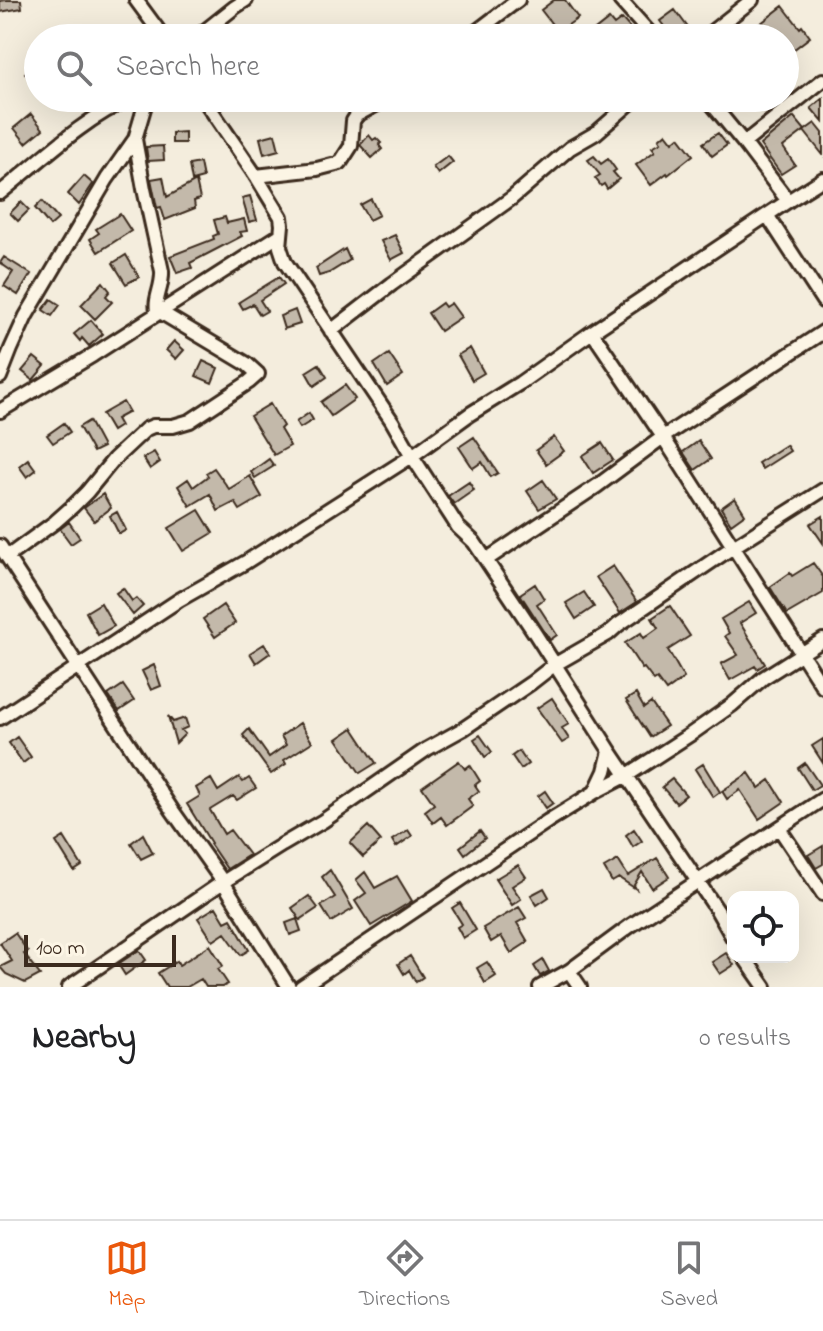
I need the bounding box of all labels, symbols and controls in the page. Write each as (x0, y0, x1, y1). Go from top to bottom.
search box (24, 24, 799, 112)
icon: search (52, 46, 96, 90)
text: Search here (116, 46, 260, 90)
map controls (727, 891, 799, 963)
button: locate (727, 891, 799, 963)
scale bar (24, 931, 176, 967)
text: 100 m (36, 933, 85, 965)
text: Nearby (32, 1014, 136, 1064)
text: 0 results (699, 1020, 791, 1058)
tab: Map (105, 1236, 149, 1316)
tab: Directions (359, 1236, 450, 1316)
tab: Saved (661, 1236, 718, 1316)

